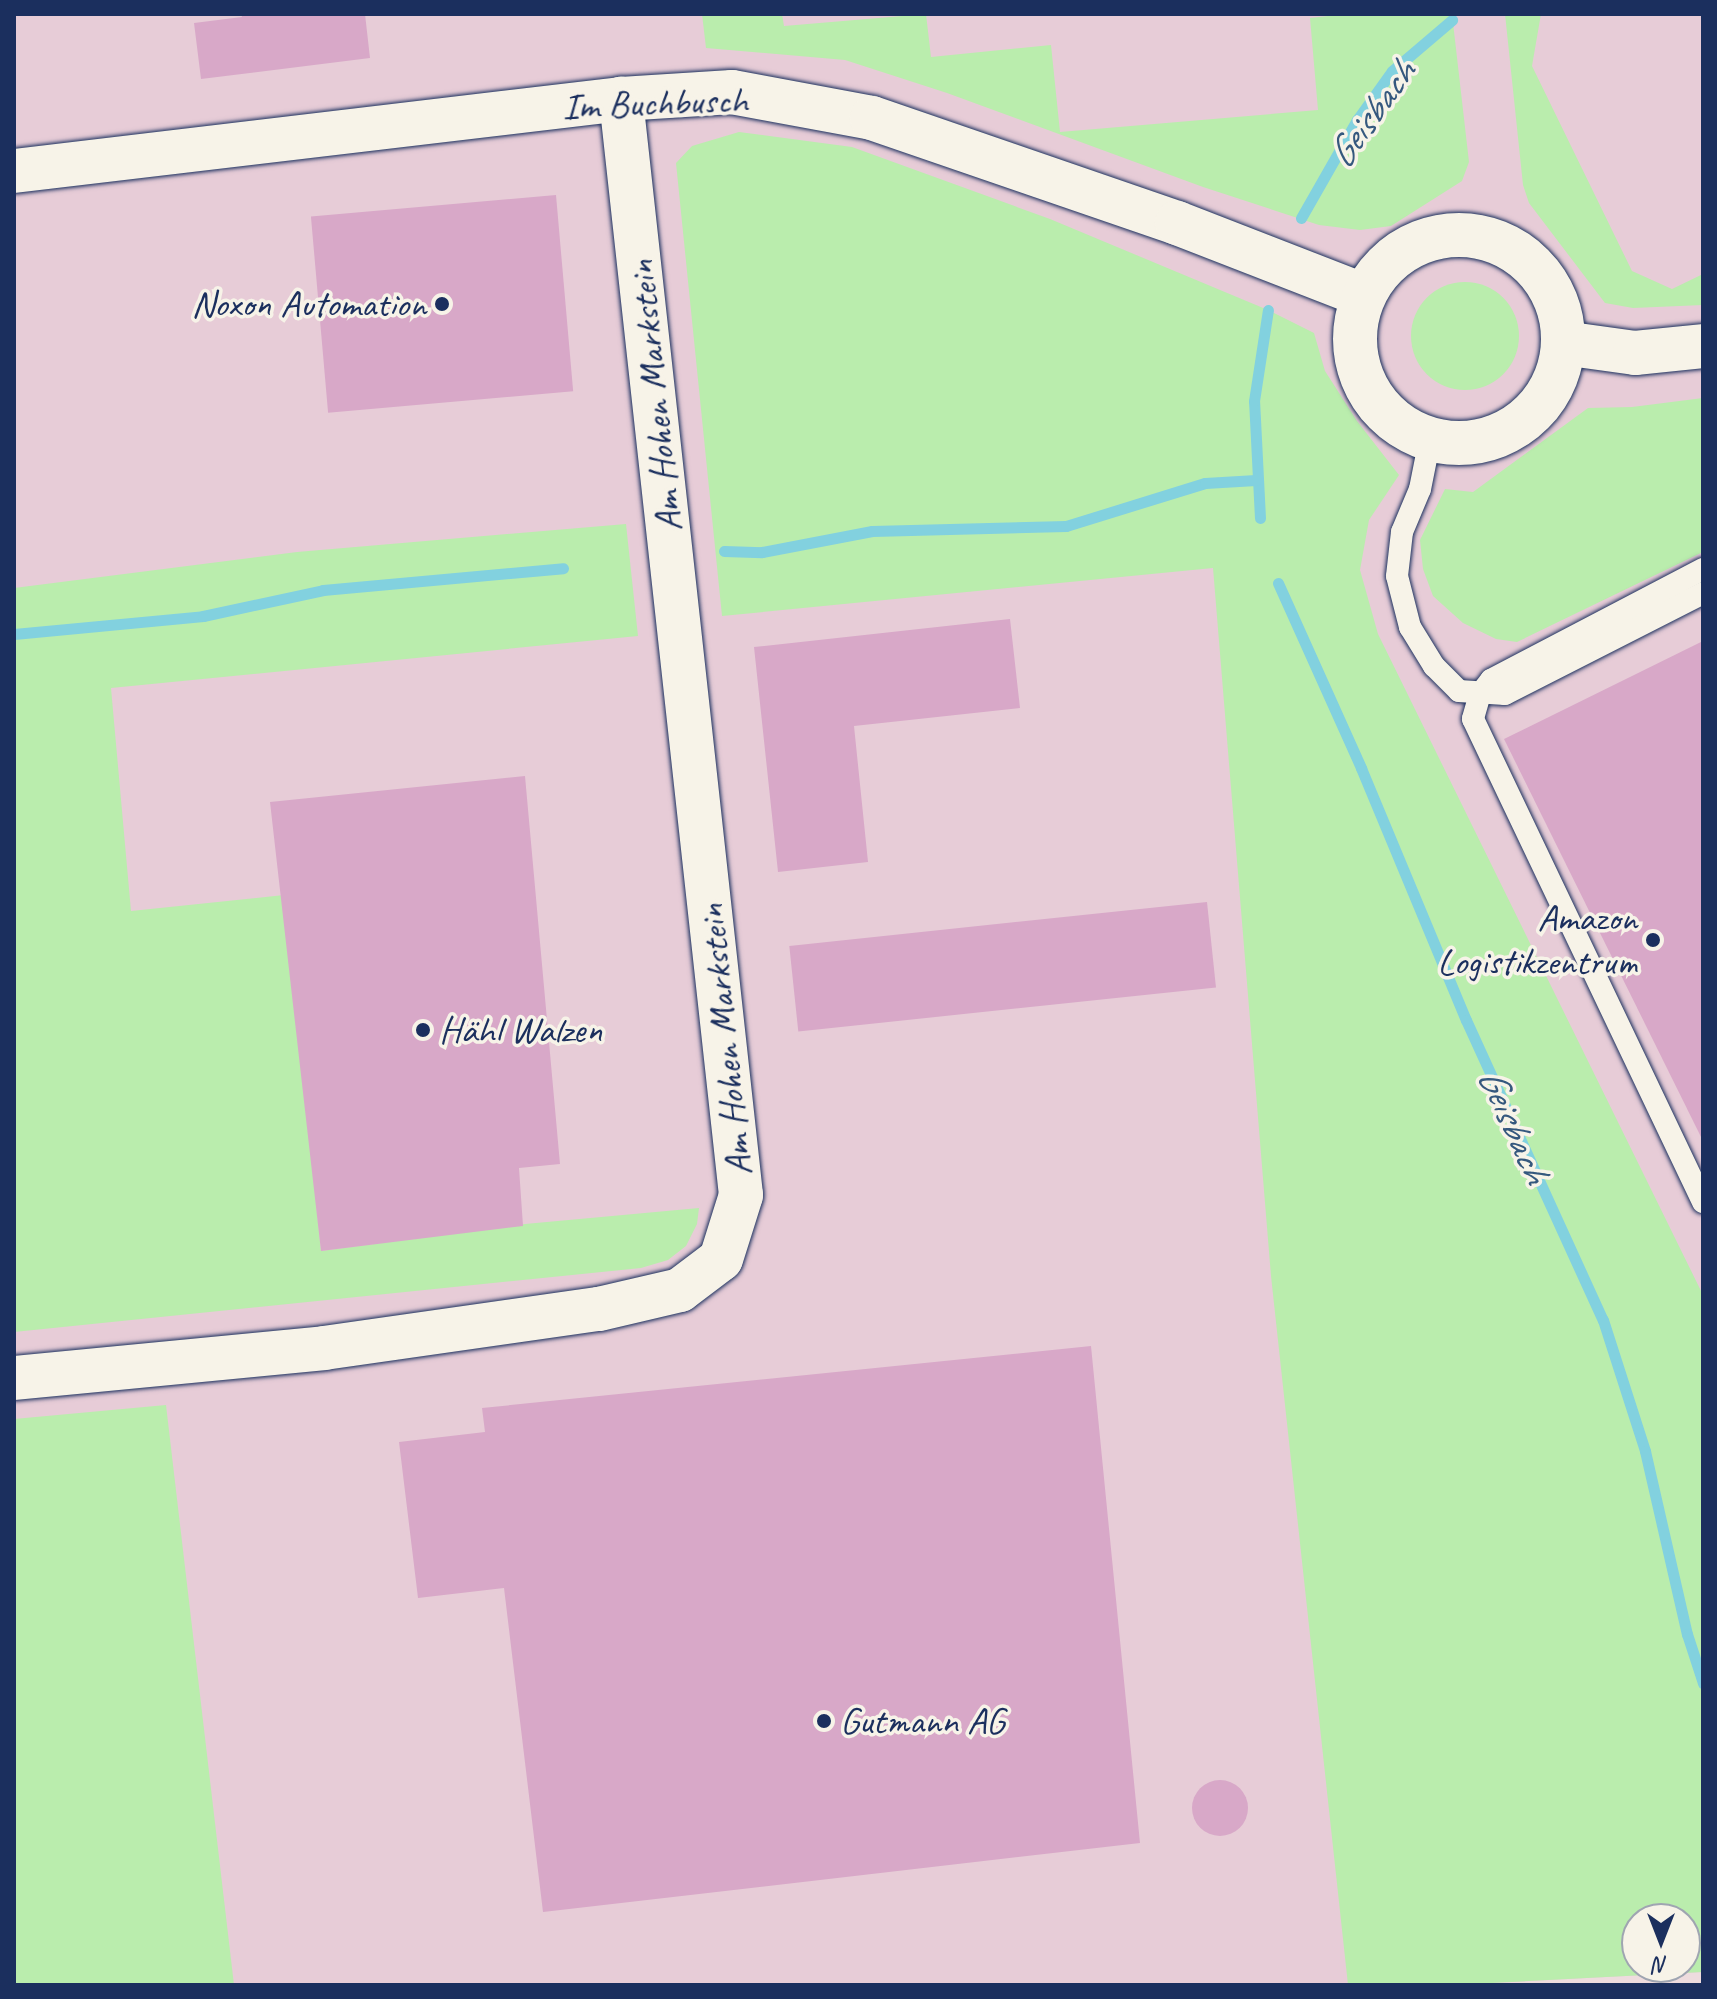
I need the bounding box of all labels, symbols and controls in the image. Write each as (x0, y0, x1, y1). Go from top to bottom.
water label: Geisbach (1316, 51, 1426, 177)
street label: Im Buchbusch (562, 77, 748, 129)
street label: Am Hohen Markstein (618, 257, 692, 535)
place label: Noxon Automation (189, 281, 426, 327)
marker: Noxon Automation (433, 295, 451, 313)
place label: Amazon Logistikzentrum (1437, 895, 1637, 984)
street label: Am Hohen Markstein (688, 901, 762, 1179)
marker: Amazon Logistikzentrum (1644, 931, 1662, 949)
place label: Hähl Walzen (439, 1007, 602, 1053)
marker: Hähl Walzen (414, 1021, 432, 1039)
water label: Geisbach (1467, 1060, 1561, 1190)
place label: Gutmann AG (840, 1698, 1004, 1744)
marker: Gutmann AG (815, 1712, 833, 1730)
north arrow (1621, 1903, 1701, 1983)
text: N (1654, 1951, 1668, 1979)

